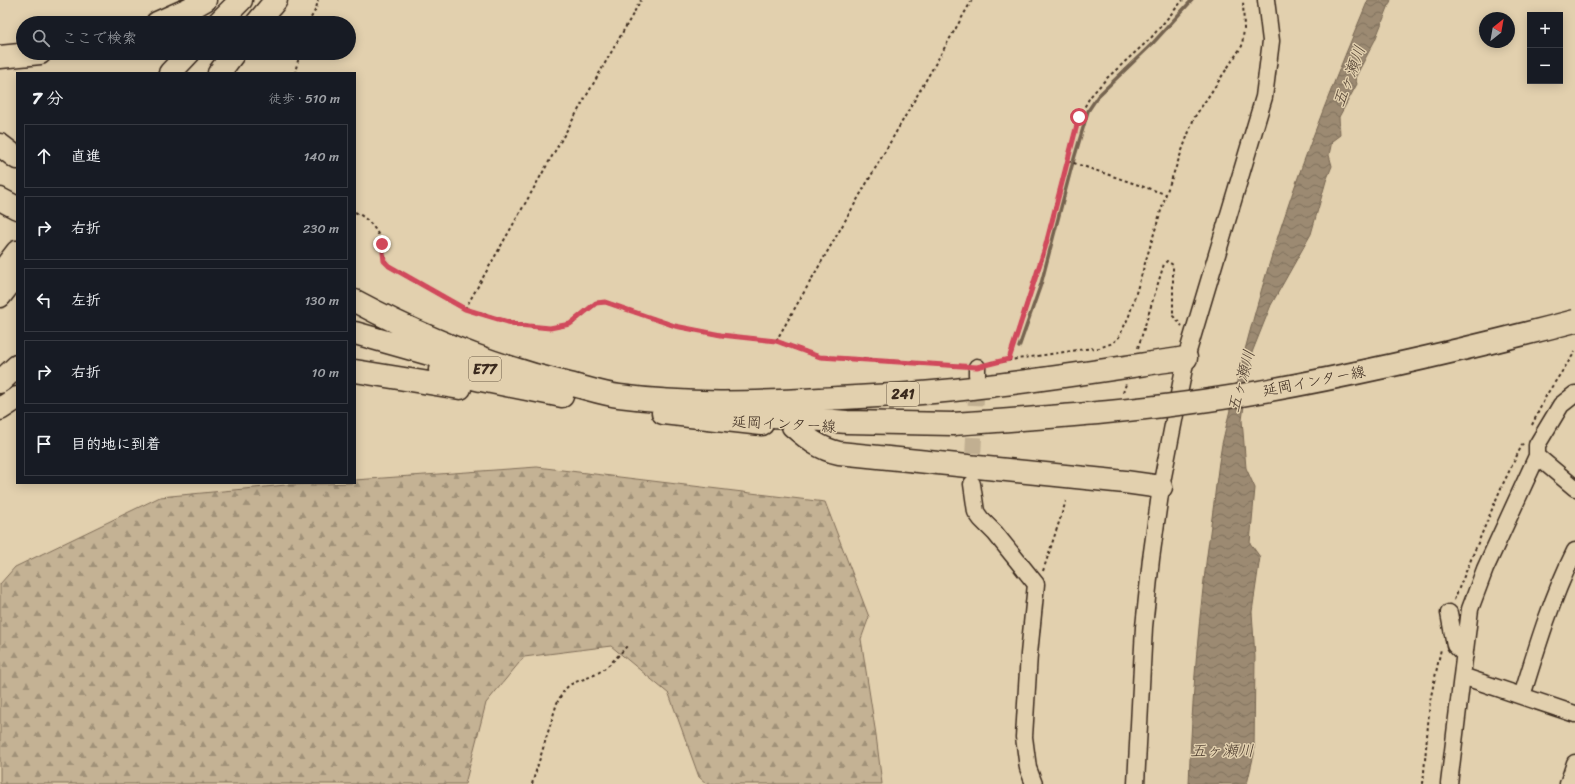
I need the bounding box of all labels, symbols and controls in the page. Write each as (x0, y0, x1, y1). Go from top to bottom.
north arrow (1479, 12, 1515, 48)
map controls (1527, 12, 1563, 84)
button: + (1527, 12, 1563, 48)
search box (16, 16, 356, 60)
text: ここで検索 (62, 25, 137, 51)
icon: search (30, 27, 52, 49)
water label: 五ヶ瀬川 (1324, 41, 1374, 111)
button: − (1527, 48, 1563, 84)
text: 7 分 (32, 83, 63, 113)
text: 徒歩 · 510 m (269, 87, 340, 110)
route start (1070, 108, 1088, 126)
text: 直進 (71, 143, 101, 169)
icon: ahead (33, 145, 55, 167)
text: 140 m (304, 145, 339, 168)
text: 右折 (71, 215, 101, 241)
icon: right (33, 217, 55, 239)
text: 230 m (303, 217, 339, 240)
route end (373, 235, 391, 253)
text: 左折 (71, 287, 101, 313)
icon: left (33, 289, 55, 311)
text: 130 m (305, 289, 339, 312)
water label: 五ヶ瀬川 (1219, 346, 1263, 416)
road number: E77 (469, 357, 501, 381)
street label: 延岡インター線 (1260, 358, 1368, 404)
text: 右折 (71, 359, 101, 385)
icon: right (33, 361, 55, 383)
text: 10 m (312, 361, 339, 384)
road number: 241 (887, 382, 919, 406)
street label: 延岡インター線 (731, 408, 837, 440)
text: 目的地に到着 (71, 431, 161, 457)
icon: arrive (33, 433, 55, 455)
water label: 五ヶ瀬川 (1190, 736, 1254, 765)

